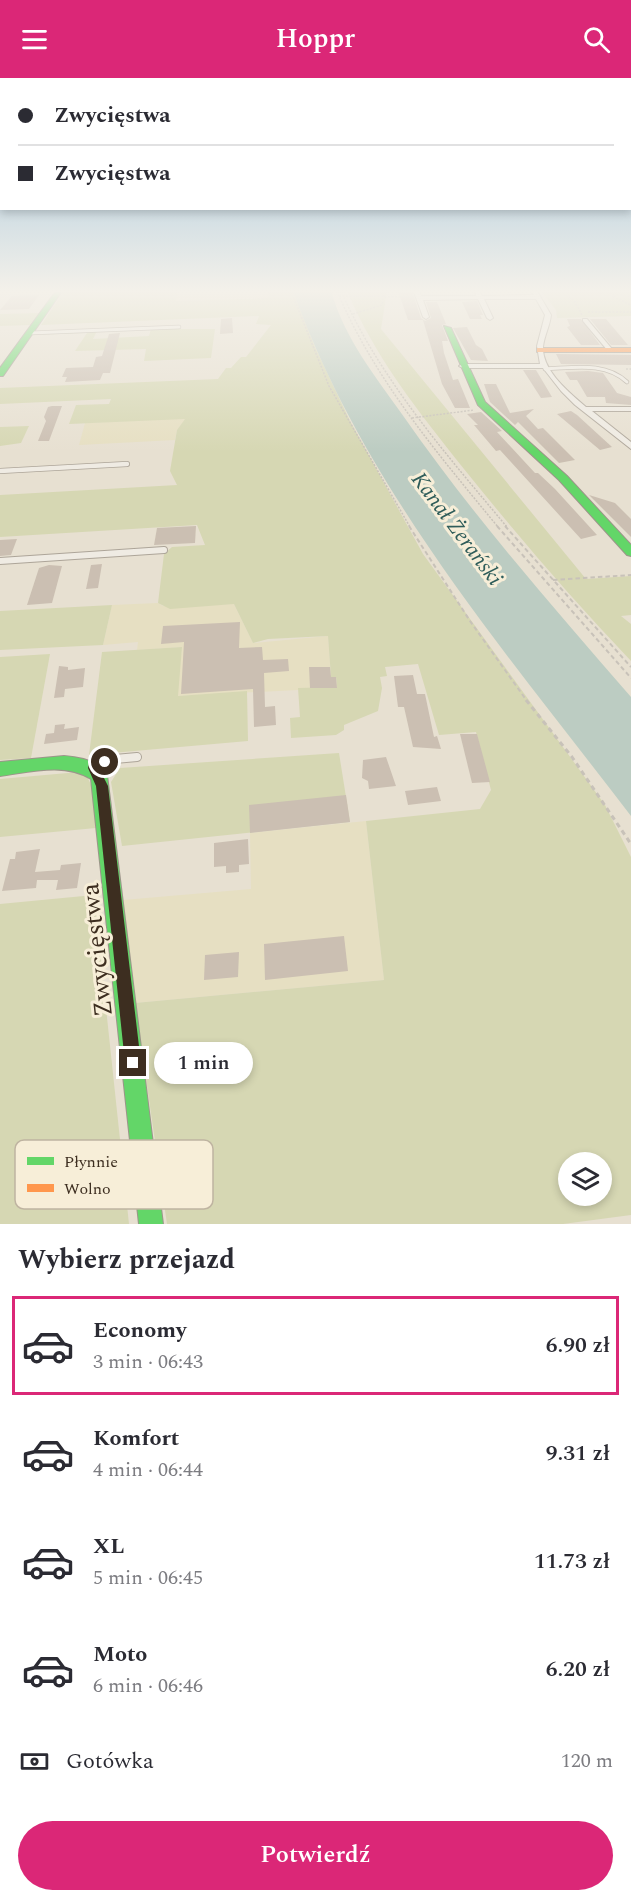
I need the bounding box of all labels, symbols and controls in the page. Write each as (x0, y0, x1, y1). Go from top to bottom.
text: Hoppr (276, 18, 355, 60)
icon: menu (18, 23, 51, 56)
icon: search (580, 23, 613, 56)
text: Zwycięstwa (54, 99, 171, 132)
text: Zwycięstwa (54, 157, 171, 190)
water label: Kanał Żerański (403, 465, 511, 593)
route start (91, 748, 118, 775)
street label: Zwycięstwa (70, 881, 124, 1019)
callout: 1 min (154, 1042, 253, 1084)
text: 1 min (178, 1048, 229, 1078)
route end (119, 1049, 146, 1076)
legend (15, 1140, 213, 1209)
text: Płynnie (64, 1150, 118, 1174)
map controls (558, 1152, 612, 1206)
button: layers (558, 1152, 612, 1206)
text: Wolno (64, 1177, 111, 1201)
text: Wybierz przejazd (18, 1239, 235, 1281)
text: Economy (93, 1314, 186, 1347)
icon: car (21, 1319, 75, 1373)
text: 6.90 zł (546, 1329, 610, 1362)
text: 3 min · 06:43 (93, 1347, 203, 1377)
text: Komfort (93, 1422, 179, 1455)
icon: car (21, 1427, 75, 1481)
text: 9.31 zł (546, 1437, 610, 1470)
text: 4 min · 06:44 (93, 1455, 203, 1485)
text: XL (93, 1530, 124, 1563)
icon: car (21, 1535, 75, 1589)
text: 11.73 zł (534, 1545, 610, 1578)
text: 5 min · 06:45 (93, 1563, 203, 1593)
text: Moto (93, 1638, 147, 1671)
icon: car (21, 1643, 75, 1697)
text: 6.20 zł (546, 1653, 610, 1686)
text: 6 min · 06:46 (93, 1671, 203, 1701)
icon: cash (18, 1745, 51, 1778)
text: Gotówka (66, 1745, 154, 1778)
text: 120 m (561, 1746, 613, 1776)
button: Potwierdź (18, 1821, 613, 1890)

